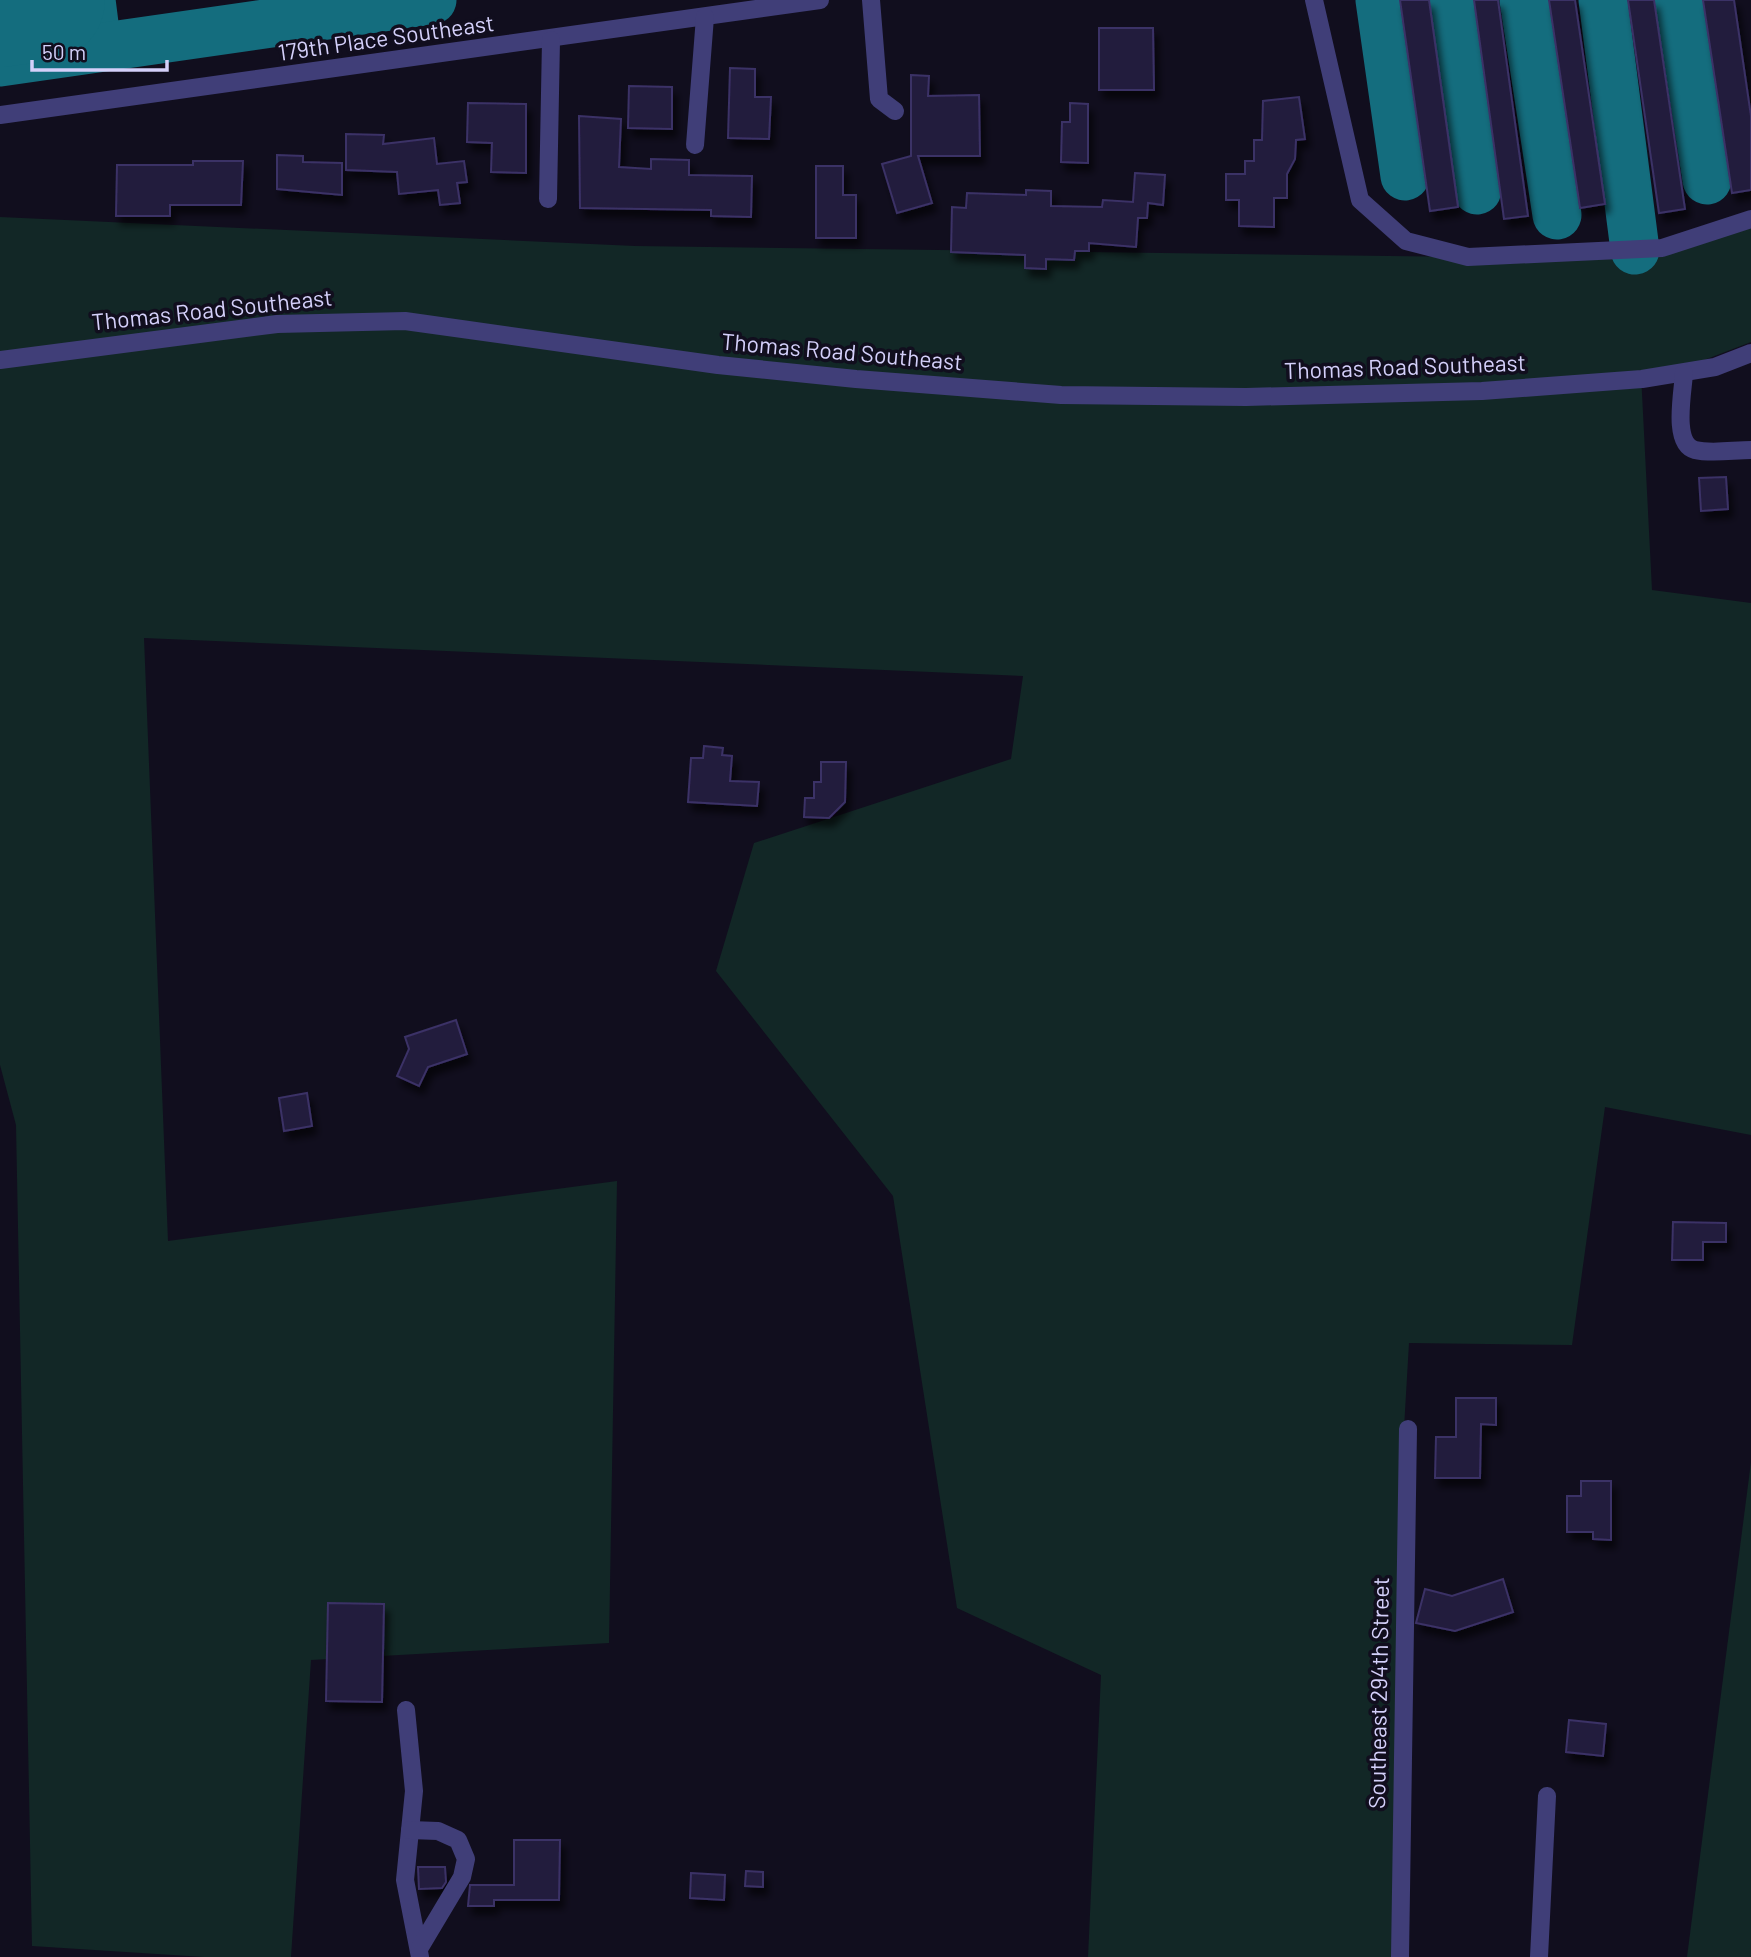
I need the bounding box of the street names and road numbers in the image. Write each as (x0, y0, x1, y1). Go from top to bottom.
street label: 179th Place Southeast (276, 8, 496, 66)
street label: Thomas Road Southeast (90, 282, 334, 336)
street label: Thomas Road Southeast (720, 327, 964, 375)
street label: Thomas Road Southeast (1284, 348, 1526, 384)
street label: Southeast 294th Street (1362, 1577, 1394, 1809)

